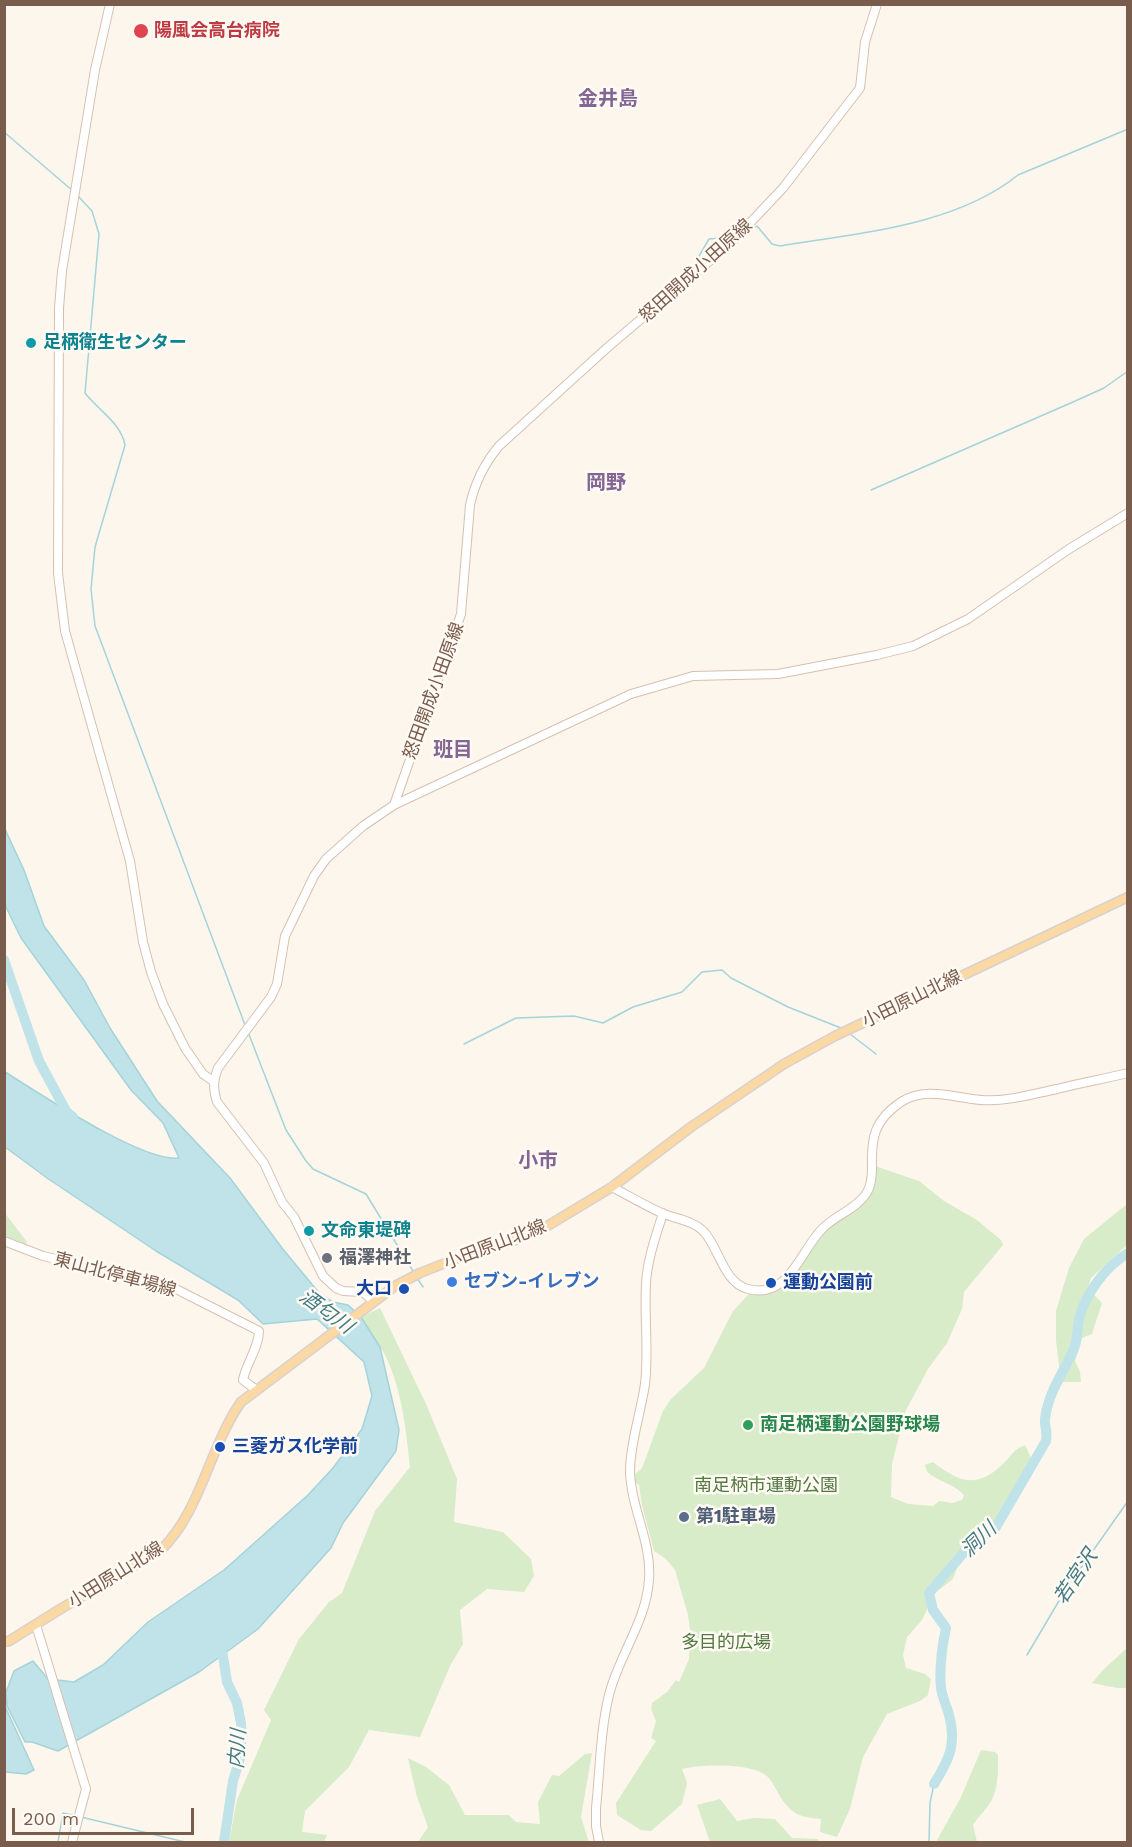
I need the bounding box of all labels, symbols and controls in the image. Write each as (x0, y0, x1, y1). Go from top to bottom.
place label: 陽風会高台病院 (154, 20, 280, 42)
marker: 陽風会高台病院 (132, 22, 150, 40)
district label: 金井島 (578, 87, 638, 111)
street label: 怒田開成小田原線 (635, 215, 757, 327)
place label: 足柄衛生センター (43, 332, 187, 354)
marker: 足柄衛生センター (24, 336, 38, 350)
district label: 岡野 (586, 471, 626, 495)
street label: 怒田開成小田原線 (399, 620, 469, 762)
district label: 班目 (433, 738, 473, 762)
street label: 小田原山北線 (859, 966, 965, 1032)
district label: 小市 (518, 1149, 558, 1173)
street label: 小田原山北線 (441, 1216, 549, 1274)
place label: 文命東堤碑 (321, 1220, 411, 1242)
marker: 文命東堤碑 (302, 1224, 316, 1238)
place label: 福澤神社 (339, 1247, 411, 1269)
street label: 東山北停車場線 (51, 1248, 179, 1302)
marker: 福澤神社 (320, 1251, 334, 1265)
place label: セブン-イレブン (464, 1271, 600, 1293)
place label: 運動公園前 (783, 1272, 873, 1294)
marker: セブン-イレブン (445, 1275, 459, 1289)
marker: 運動公園前 (764, 1276, 778, 1290)
place label: 大口 (356, 1278, 392, 1300)
marker: 大口 (397, 1282, 411, 1296)
water label: 酒匂川 (295, 1285, 357, 1339)
place label: 南足柄運動公園野球場 (760, 1414, 940, 1436)
marker: 南足柄運動公園野球場 (741, 1418, 755, 1432)
place label: 三菱ガス化学前 (232, 1436, 358, 1458)
marker: 三菱ガス化学前 (213, 1440, 227, 1454)
park label: 南足柄市運動公園 (694, 1475, 838, 1497)
place label: 第1駐車場 (696, 1506, 776, 1528)
marker: 第1駐車場 (677, 1510, 691, 1524)
water label: 洞川 (956, 1517, 1002, 1563)
street label: 小田原山北線 (64, 1537, 168, 1613)
water label: 若宮沢 (1049, 1545, 1103, 1609)
park label: 多目的広場 (681, 1632, 771, 1654)
water label: 内川 (225, 1728, 251, 1770)
scale bar (15, 1796, 196, 1834)
text: 200 m (23, 1808, 79, 1829)

